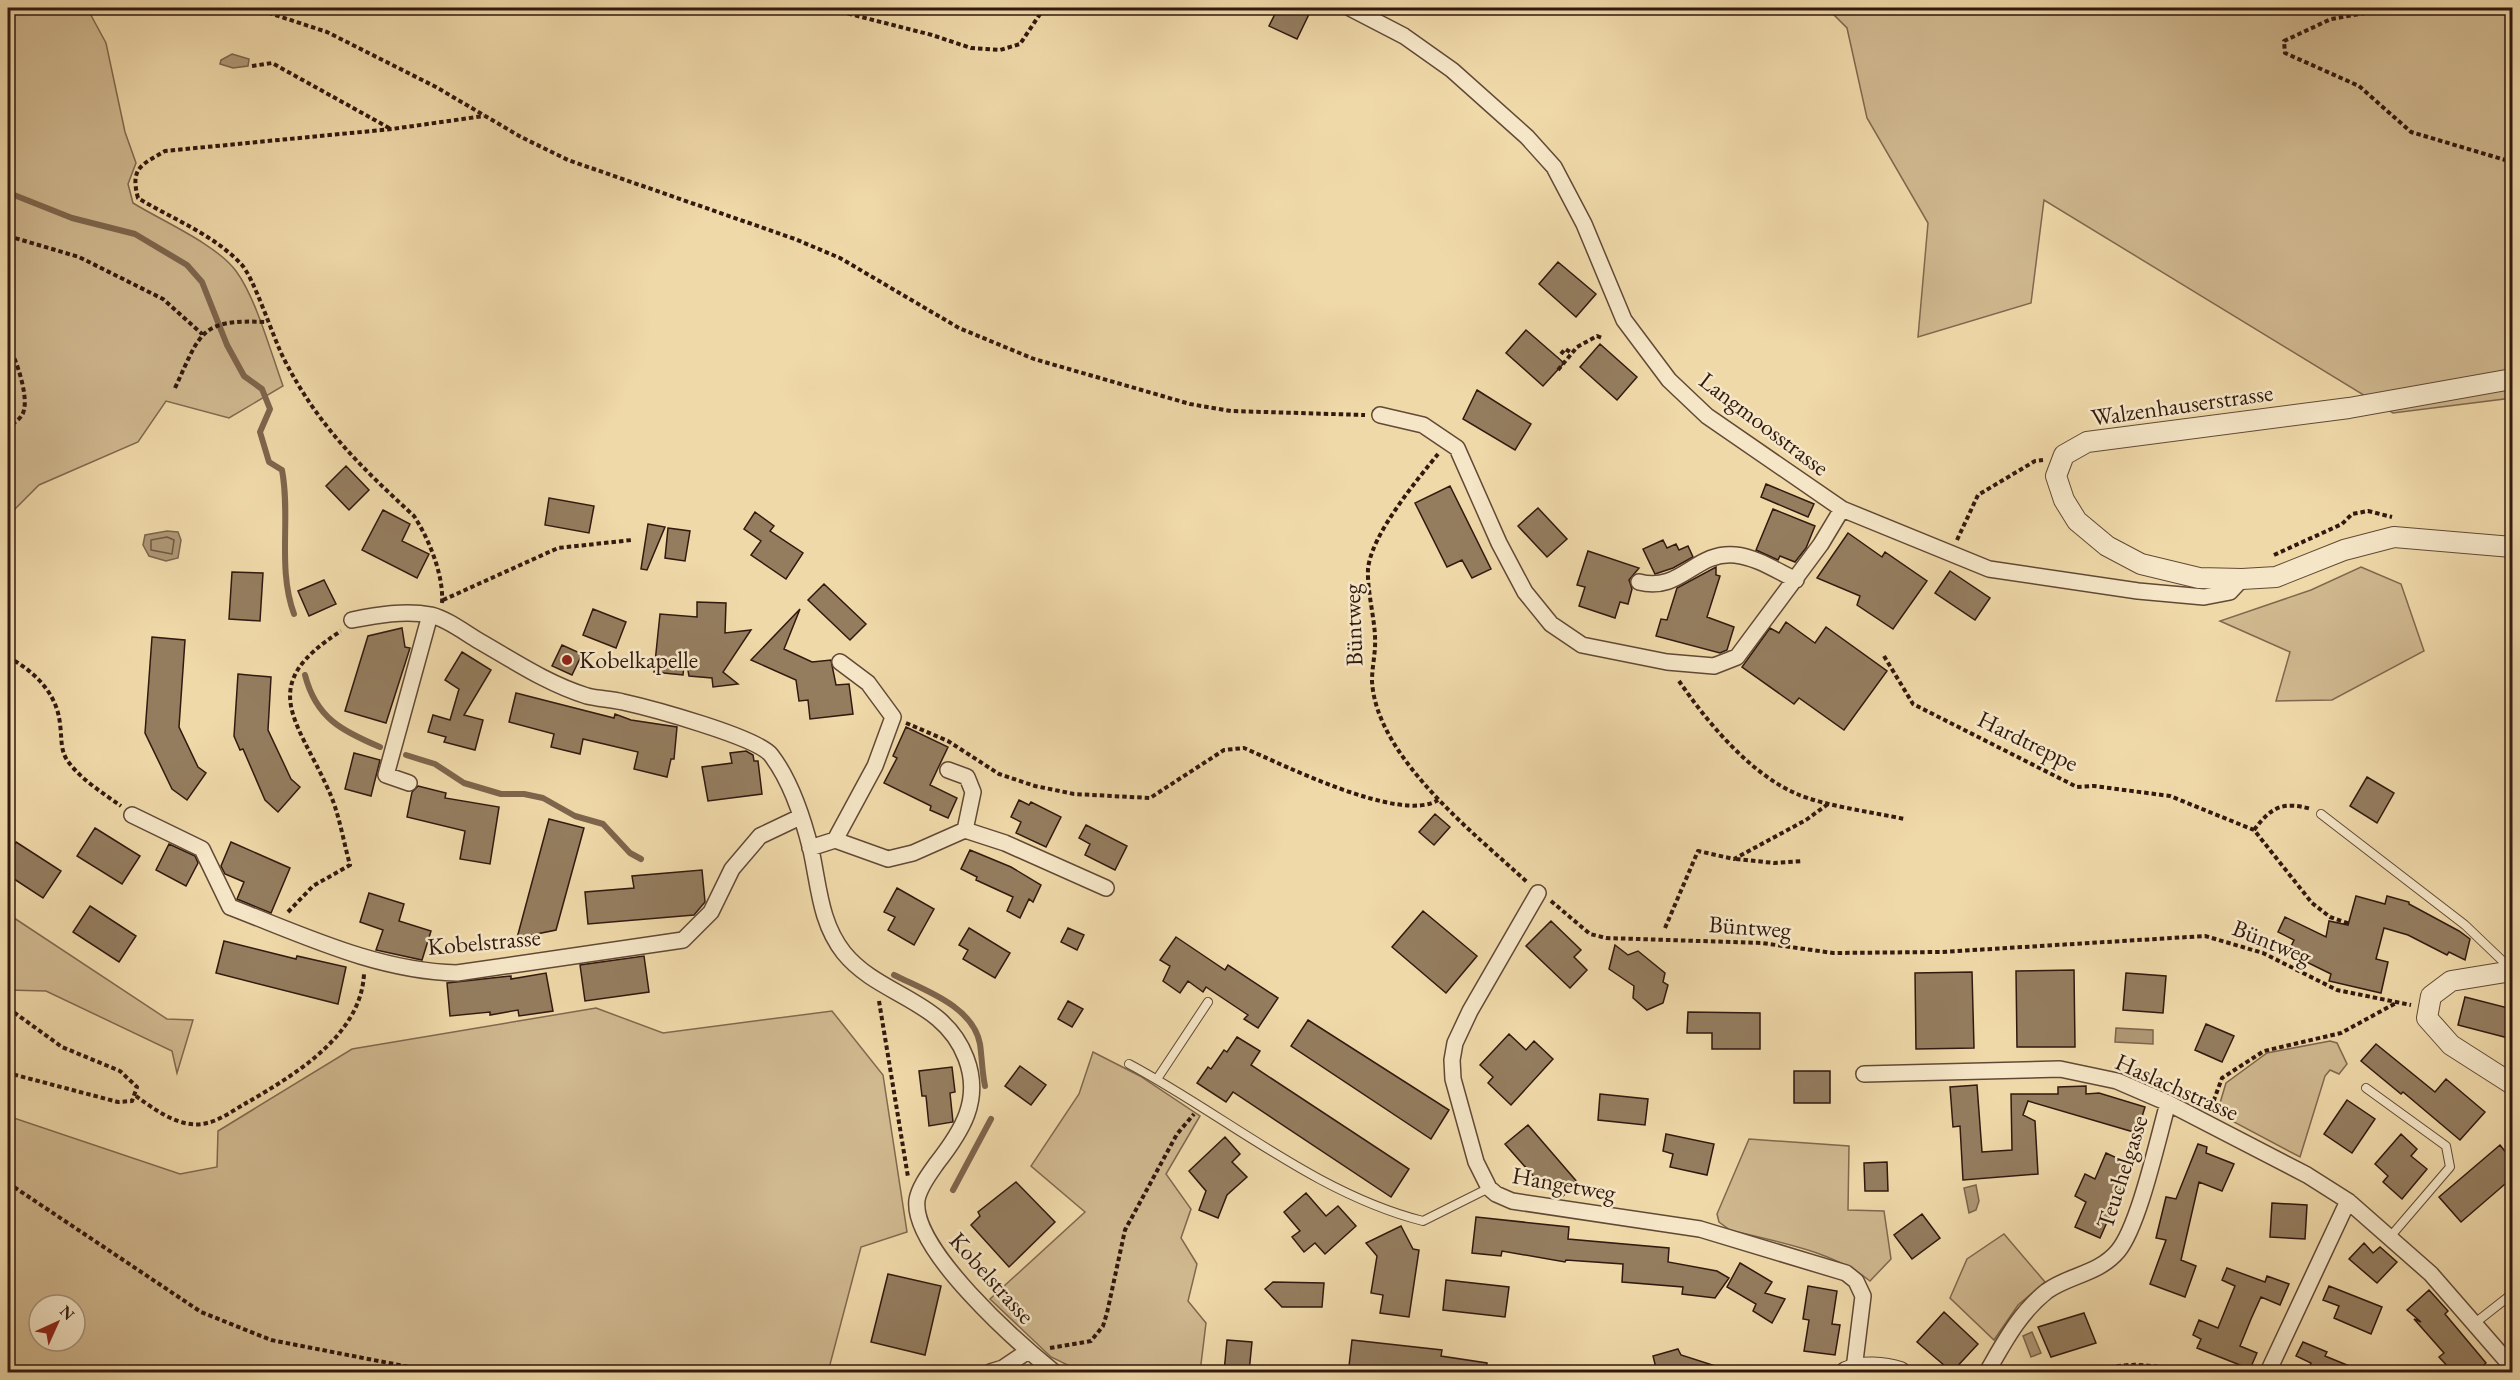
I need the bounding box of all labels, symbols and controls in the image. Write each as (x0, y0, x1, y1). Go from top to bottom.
street label: Langmoosstrasse (1693, 365, 1835, 483)
street label: Walzenhauserstrasse (2089, 376, 2275, 433)
street label: Büntweg (1336, 583, 1369, 667)
place label: Kobelkapelle (579, 644, 698, 675)
marker: Kobelkapelle (560, 653, 574, 667)
street label: Hardtreppe (1973, 703, 2084, 778)
street label: Büntweg (1708, 908, 1793, 945)
street label: Büntweg (2228, 912, 2317, 972)
street label: Kobelstrasse (426, 921, 542, 962)
street label: Haslachstrasse (2111, 1046, 2244, 1128)
street label: Teuchelgasse (2089, 1111, 2154, 1233)
street label: Hangetweg (1510, 1159, 1619, 1208)
street label: Kobelstrasse (943, 1225, 1042, 1330)
north arrow (27, 1293, 87, 1353)
text: N (55, 1301, 79, 1325)

